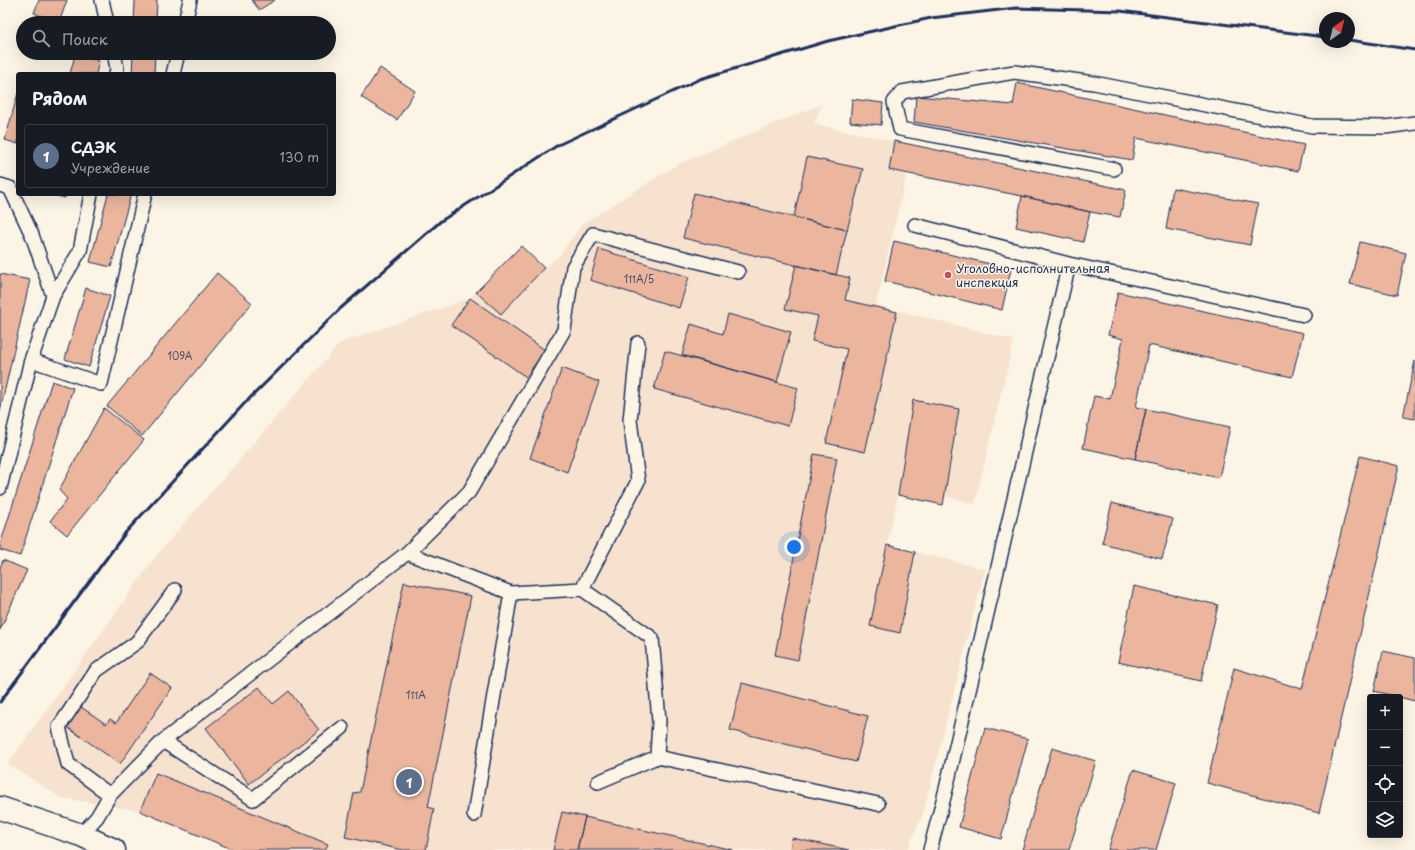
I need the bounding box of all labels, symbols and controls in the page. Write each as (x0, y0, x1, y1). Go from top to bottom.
north arrow (1319, 12, 1355, 48)
search box (16, 16, 336, 60)
icon: search (30, 27, 52, 49)
text: Поиск (62, 27, 108, 50)
text: Рядом (32, 85, 87, 111)
text: СДЭК (71, 135, 116, 158)
text: 1 (43, 147, 49, 166)
text: 130 m (280, 147, 319, 166)
text: Учреждение (71, 158, 150, 177)
place label: Уголовно-исполнительная инспекция (956, 259, 1110, 291)
marker: Уголовно-исполнительная инспекция (943, 270, 953, 280)
house number: 111А/5 (624, 271, 654, 286)
house number: 109А (168, 348, 193, 363)
your location (784, 537, 804, 557)
house number: 111А (406, 687, 426, 702)
map controls (1367, 694, 1403, 838)
button: + (1367, 694, 1403, 730)
button: − (1367, 730, 1403, 766)
button: locate (1367, 766, 1403, 802)
pin: 1 (396, 767, 422, 797)
button: layers (1367, 802, 1403, 838)

